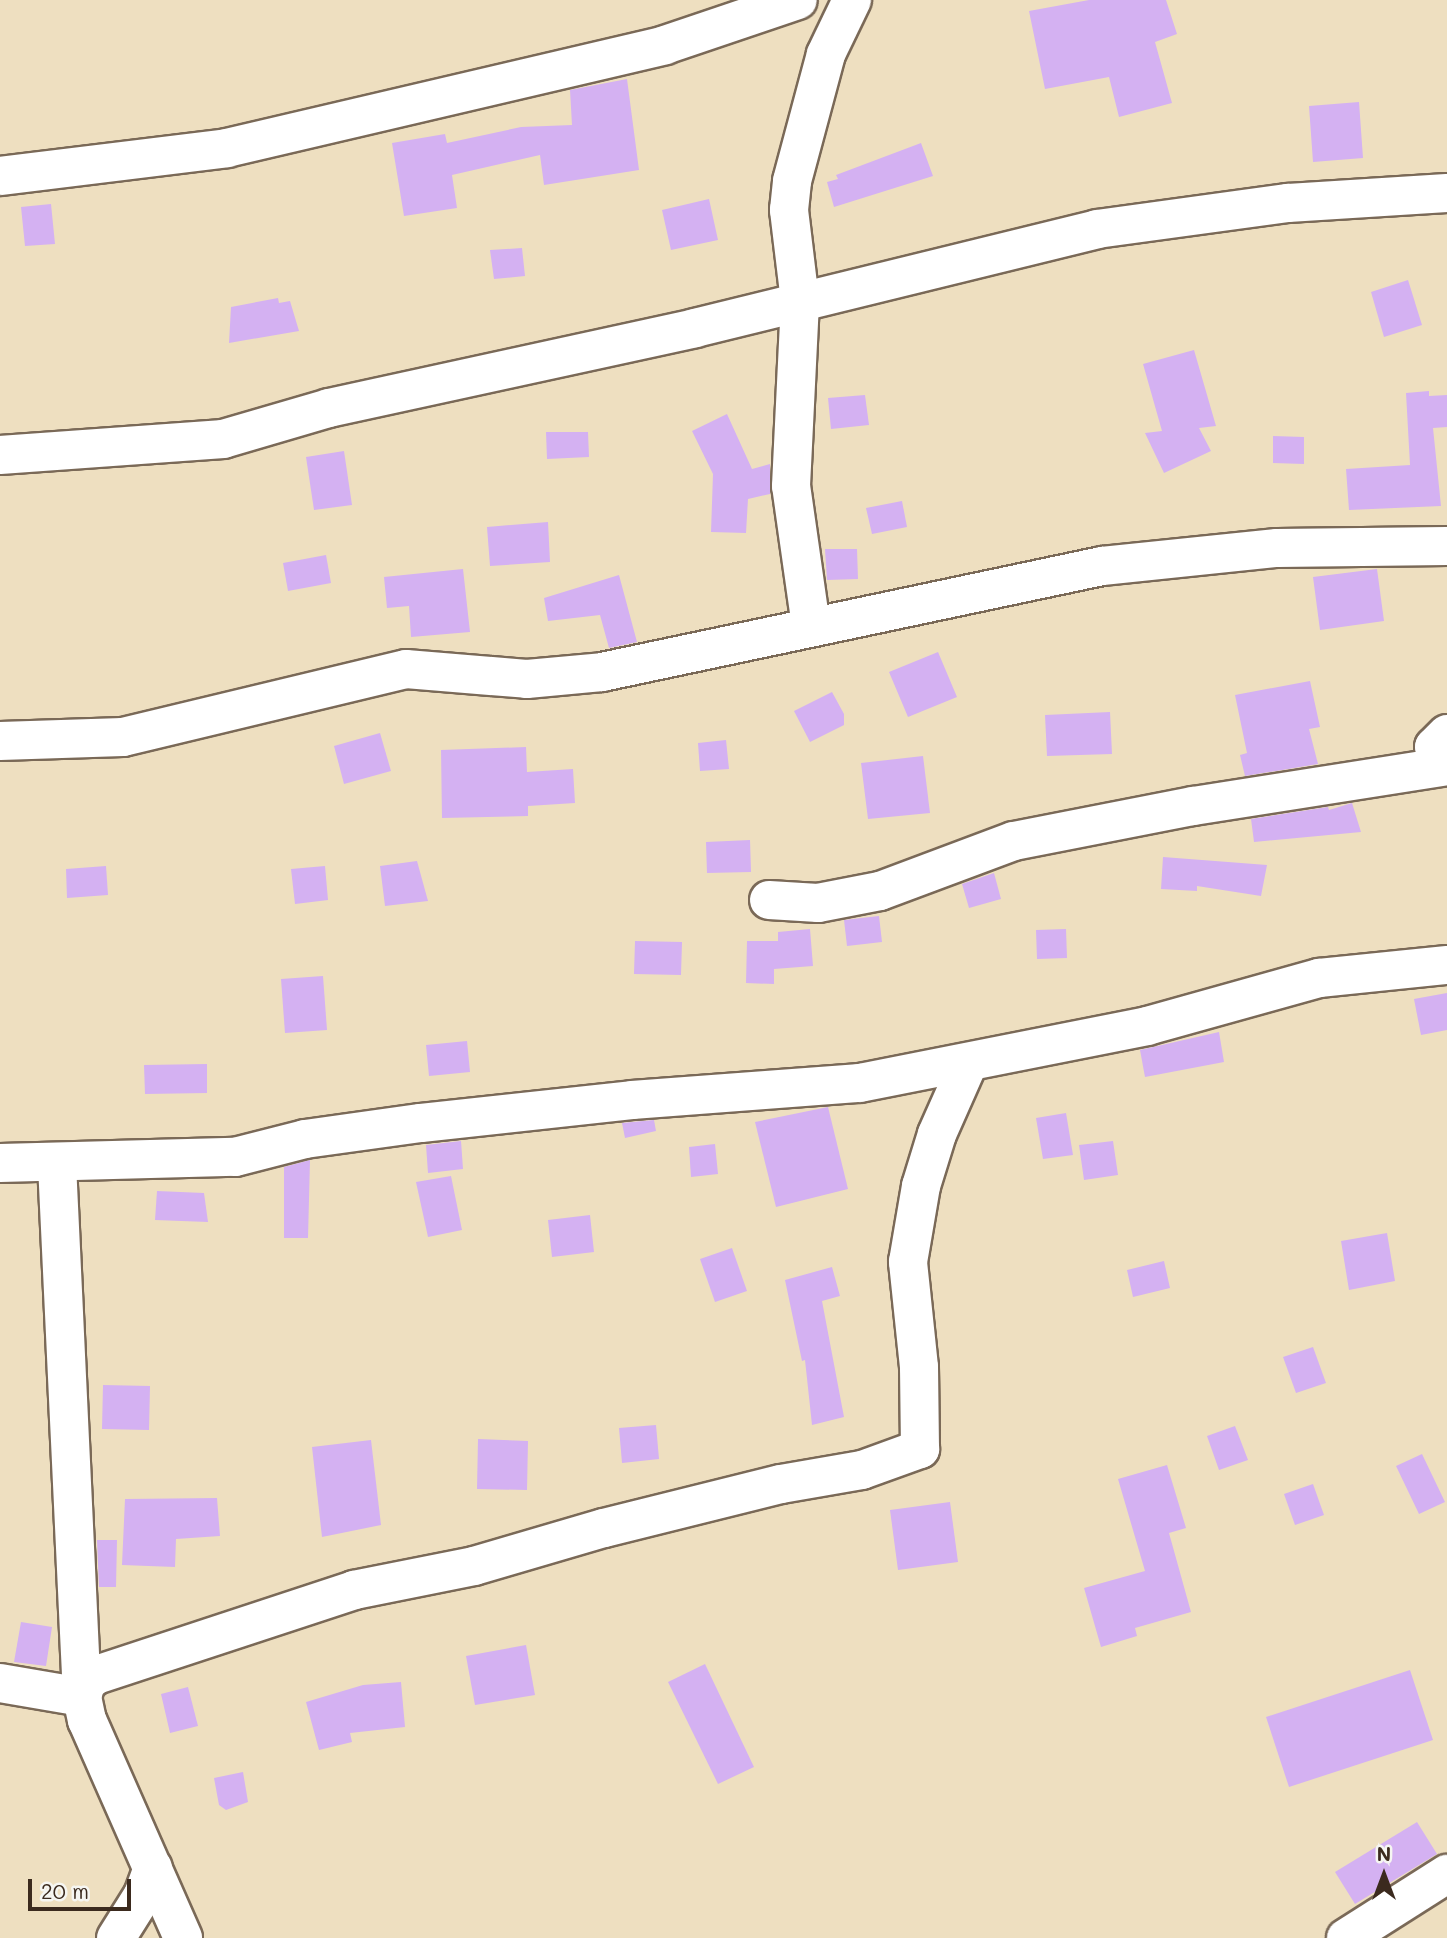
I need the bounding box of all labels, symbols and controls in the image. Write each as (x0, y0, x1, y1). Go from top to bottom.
north arrow (1349, 1840, 1419, 1910)
text: N (1377, 1841, 1391, 1866)
scale bar (32, 1864, 135, 1908)
text: 20 m (41, 1877, 89, 1904)

